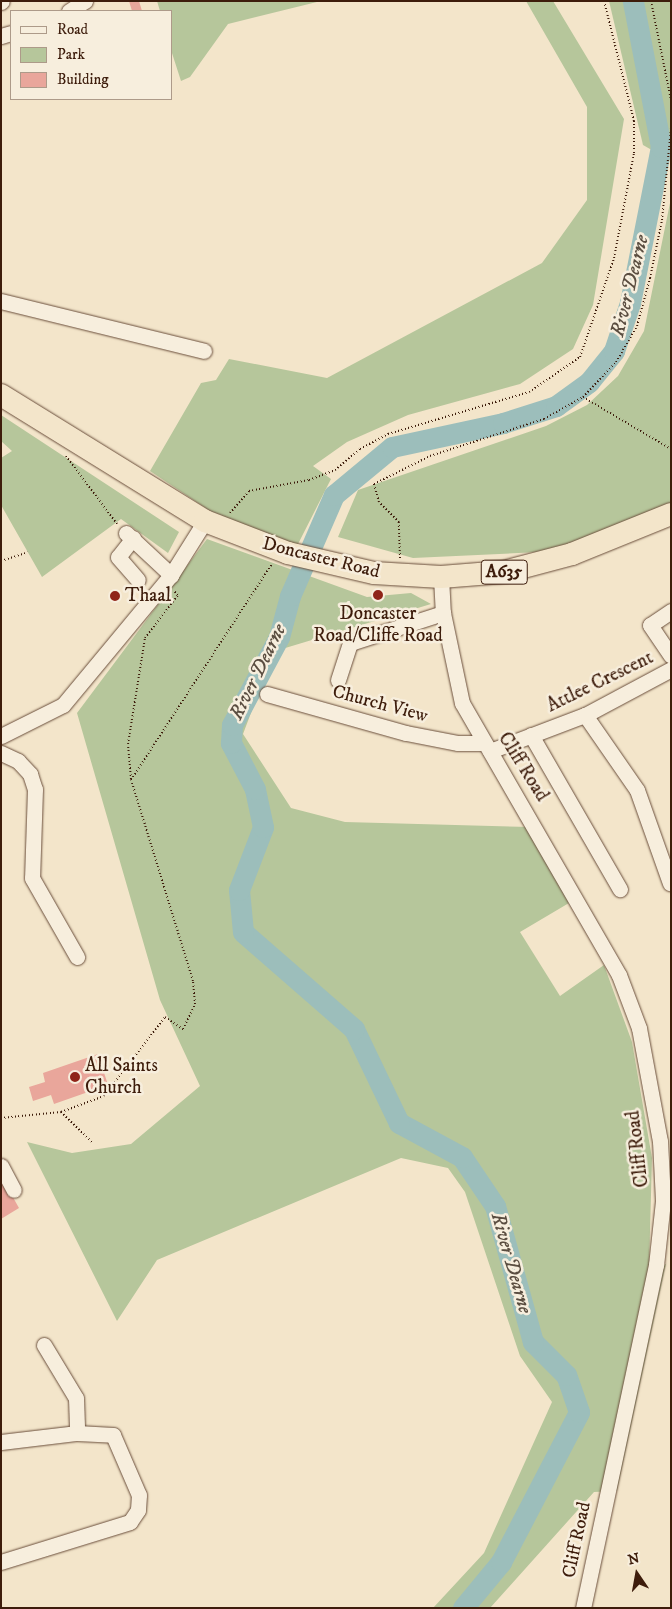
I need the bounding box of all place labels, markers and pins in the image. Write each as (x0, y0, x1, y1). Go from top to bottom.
place label: Thaal (125, 585, 171, 607)
marker: Doncaster Road/Cliffe Road (372, 589, 384, 601)
marker: Thaal (109, 590, 121, 602)
place label: Doncaster Road/Cliffe Road (313, 603, 443, 647)
place label: All Saints Church (85, 1055, 158, 1099)
marker: All Saints Church (69, 1071, 81, 1083)

